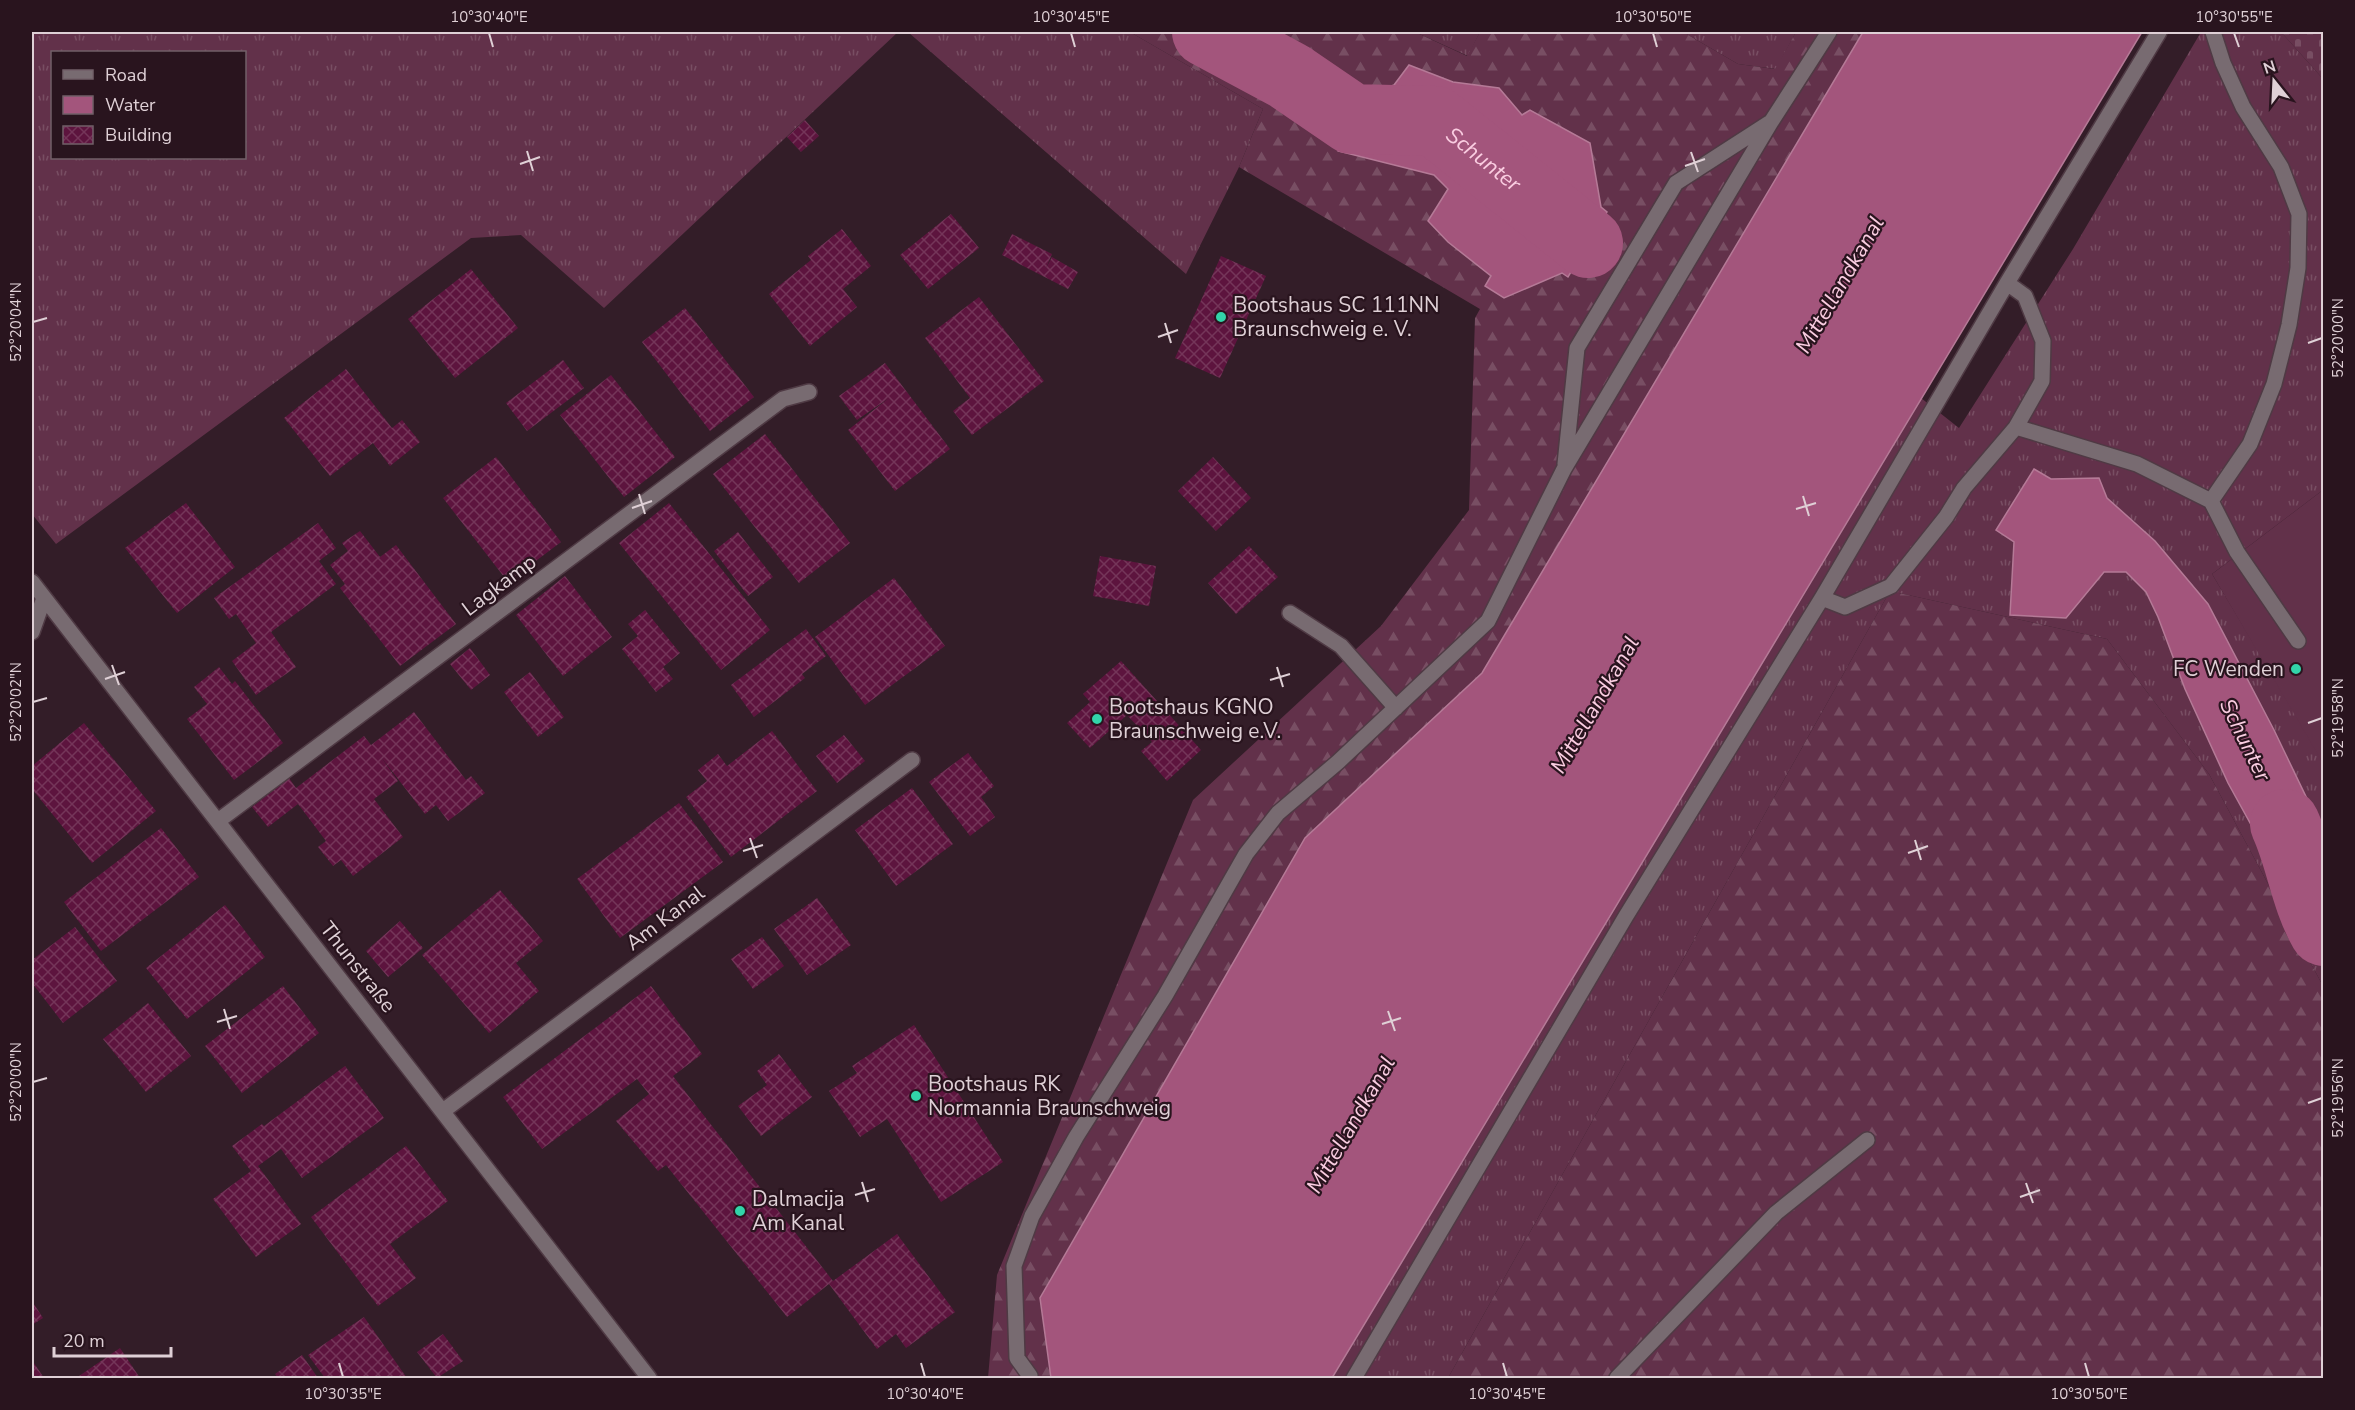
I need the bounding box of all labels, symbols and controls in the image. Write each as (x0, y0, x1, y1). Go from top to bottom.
text: 10°30'40"E (450, 7, 528, 27)
text: 10°30'45"E (1032, 7, 1110, 27)
text: 10°30'50"E (1614, 7, 1692, 27)
text: 10°30'55"E (2195, 7, 2273, 27)
legend (51, 51, 246, 159)
north arrow (2244, 51, 2304, 111)
text: N (2261, 55, 2279, 80)
text: Road (105, 63, 147, 87)
text: Water (105, 93, 156, 117)
water label: Schunter (1439, 120, 1528, 199)
text: Building (105, 123, 172, 147)
water label: Mittellandkanal (1789, 211, 1891, 359)
text: 52°20'04"N (6, 282, 26, 362)
place label: Bootshaus SC 111NN Braunschweig e. V. (1233, 291, 1440, 343)
text: 52°20'00"N (2328, 298, 2348, 378)
marker: Bootshaus SC 111NN Braunschweig e. V. (1214, 310, 1228, 324)
street label: Lagkamp (456, 548, 542, 622)
water label: Mittellandkanal (1544, 631, 1646, 779)
place label: FC Wenden (2173, 655, 2284, 683)
text: 52°20'02"N (6, 662, 26, 742)
marker: FC Wenden (2289, 662, 2303, 676)
text: 52°19'58"N (2328, 678, 2348, 758)
place label: Bootshaus KGNO Braunschweig e.V. (1109, 693, 1281, 745)
water label: Schunter (2212, 694, 2278, 787)
marker: Bootshaus KGNO Braunschweig e.V. (1090, 712, 1104, 726)
street label: Am Kanal (620, 879, 711, 957)
street label: Thunstraße (314, 916, 402, 1018)
text: 52°20'00"N (6, 1042, 26, 1122)
water label: Mittellandkanal (1300, 1051, 1402, 1199)
text: 52°19'56"N (2328, 1058, 2348, 1138)
place label: Bootshaus RK Normannia Braunschweig (928, 1070, 1171, 1122)
marker: Bootshaus RK Normannia Braunschweig (909, 1089, 923, 1103)
place label: Dalmacija Am Kanal (752, 1185, 845, 1237)
marker: Dalmacija Am Kanal (733, 1204, 747, 1218)
scale bar (54, 1320, 171, 1358)
text: 20 m (63, 1329, 105, 1353)
text: 10°30'35"E (304, 1384, 382, 1404)
text: 10°30'40"E (886, 1384, 964, 1404)
text: 10°30'45"E (1468, 1384, 1546, 1404)
text: 10°30'50"E (2050, 1384, 2128, 1404)

